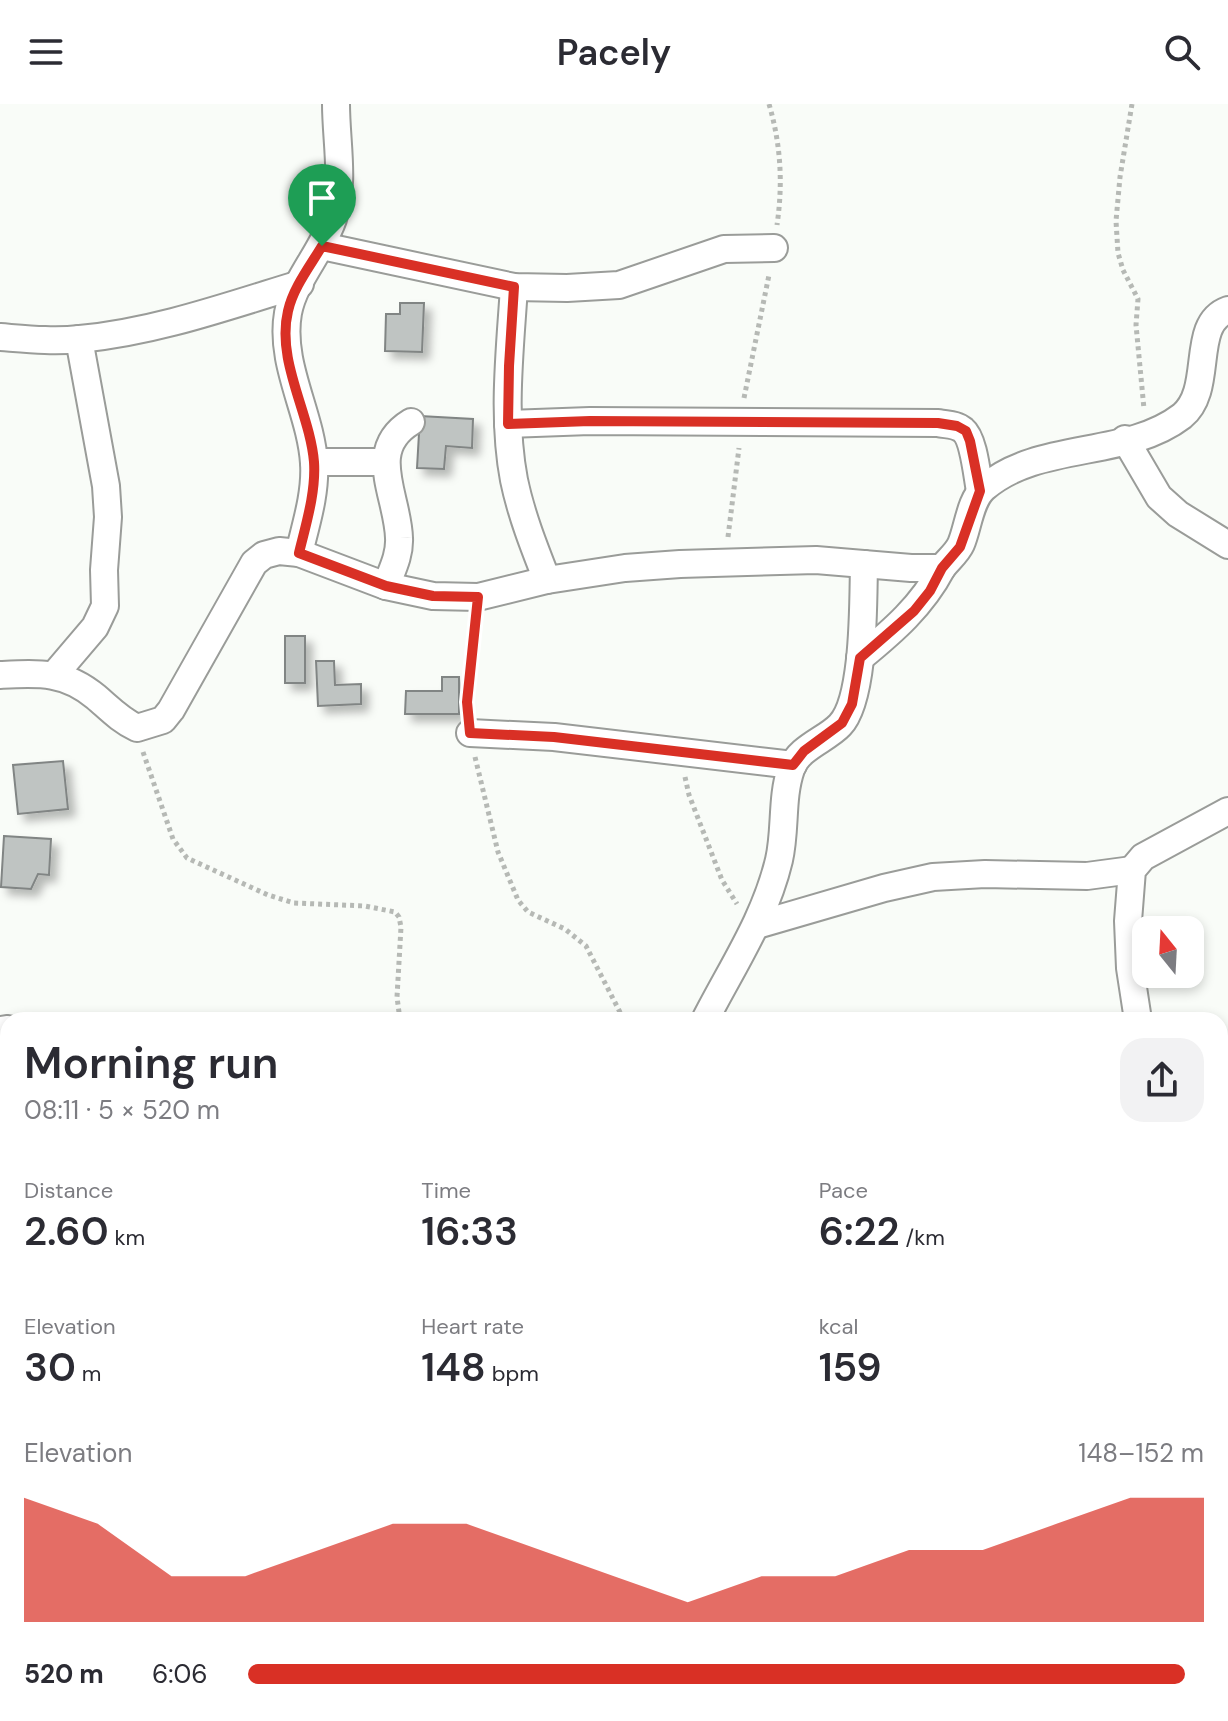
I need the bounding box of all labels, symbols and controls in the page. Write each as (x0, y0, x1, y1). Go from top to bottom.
text: Pacely (557, 29, 671, 76)
icon: menu (24, 30, 68, 74)
icon: search (1160, 30, 1204, 74)
pin (288, 164, 356, 246)
icon: arrive (300, 176, 344, 220)
north arrow (1132, 916, 1204, 988)
map controls (1132, 916, 1204, 988)
text: Morning run (24, 1034, 278, 1092)
button: share (1120, 1038, 1204, 1122)
text: 08:11 · 5 × 520 m (24, 1093, 220, 1127)
text: Distance (24, 1176, 113, 1205)
text: Time (421, 1176, 471, 1205)
text: Pace (819, 1176, 868, 1205)
text: 2.60 (24, 1205, 109, 1257)
text: 16:33 (421, 1205, 518, 1257)
text: 6:22 (819, 1205, 900, 1257)
text: km (109, 1223, 145, 1252)
text: /km (900, 1223, 945, 1252)
text: Elevation (24, 1312, 116, 1341)
text: Heart rate (421, 1312, 524, 1341)
text: kcal (819, 1312, 858, 1341)
text: 30 (24, 1341, 76, 1393)
text: 148 (421, 1341, 486, 1393)
text: 159 (819, 1341, 882, 1393)
text: m (76, 1359, 101, 1388)
text: bpm (486, 1359, 539, 1388)
text: Elevation (24, 1436, 132, 1470)
text: 148–152 m (1078, 1436, 1204, 1470)
text: 520 m (24, 1657, 104, 1691)
text: 6:06 (152, 1657, 208, 1691)

